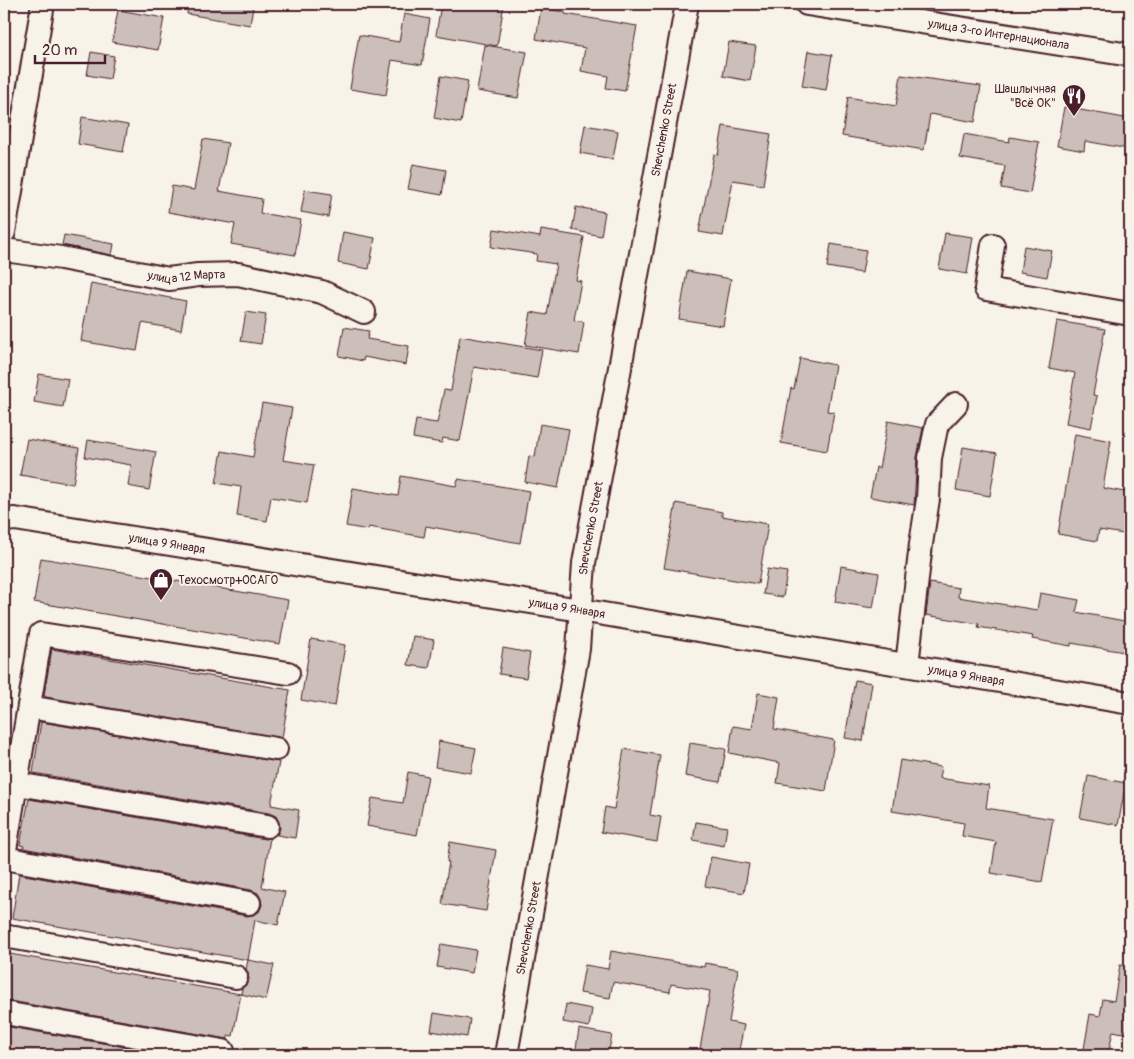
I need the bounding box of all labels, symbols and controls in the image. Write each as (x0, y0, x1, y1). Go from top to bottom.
street label: улица 3-го Интернационала (926, 16, 1071, 53)
scale bar (35, 32, 105, 64)
text: 20 m (42, 41, 77, 60)
street label: Shevchenko Street (648, 82, 680, 178)
place label: Шашлычная "Всё ОК" (995, 82, 1056, 111)
restaurant icon: Шашлычная "Всё ОК" (1061, 83, 1087, 117)
street label: улица 12 Марта (145, 267, 226, 287)
street label: Shevchenko Street (576, 480, 607, 576)
street label: улица 9 Января (127, 530, 207, 558)
shop icon: Техосмотр+ОСАГО (148, 567, 174, 601)
place label: Техосмотр+ОСАГО (178, 573, 279, 588)
street label: улица 9 Января (527, 595, 606, 622)
street label: улица 9 Января (926, 662, 1006, 690)
street label: Shevchenko Street (513, 880, 545, 976)

